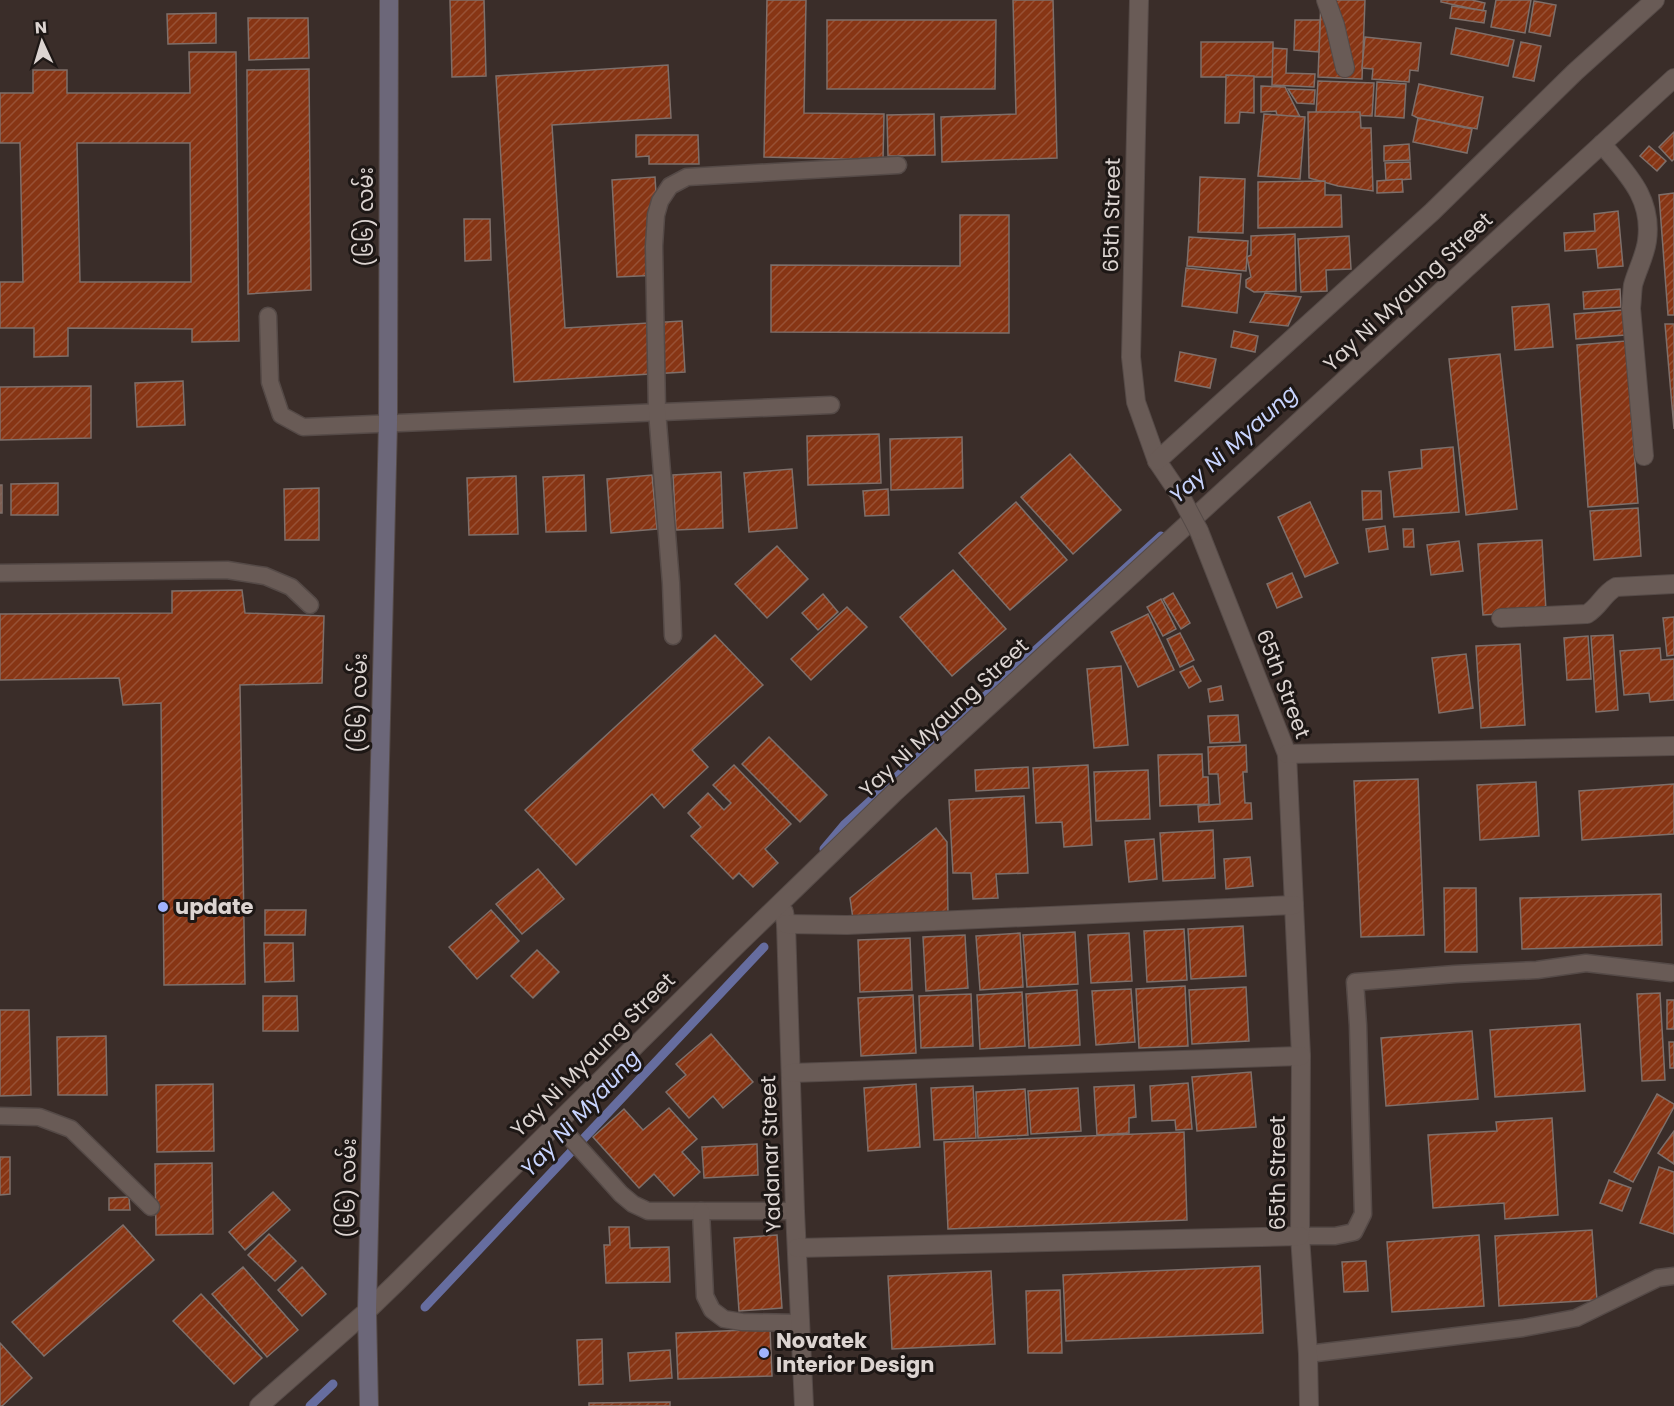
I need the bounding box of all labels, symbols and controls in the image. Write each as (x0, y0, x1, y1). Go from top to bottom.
north arrow (12, 12, 72, 72)
text: N (34, 16, 48, 39)
street label: 65th Street (1096, 157, 1127, 273)
street label: (၆၆) လမ်း (350, 167, 380, 267)
street label: Yay Ni Myaung Street (1317, 205, 1499, 378)
water label: Yay Ni Myaung (1162, 378, 1304, 511)
street label: 65th Street (1249, 625, 1318, 743)
street label: Yay Ni Myaung Street (853, 631, 1035, 804)
street label: (၆၆) လမ်း (342, 653, 374, 753)
place label: update (175, 892, 253, 921)
marker: update (156, 900, 170, 914)
street label: Yay Ni Myaung Street (506, 968, 680, 1142)
water label: Yay Ni Myaung (515, 1044, 645, 1182)
street label: Yadanar Street (753, 1075, 788, 1233)
street label: 65th Street (1263, 1116, 1292, 1230)
street label: (၆၆) လမ်း (331, 1138, 363, 1238)
place label: Novatek Interior Design (776, 1326, 934, 1379)
marker: Novatek Interior Design (757, 1346, 771, 1360)

